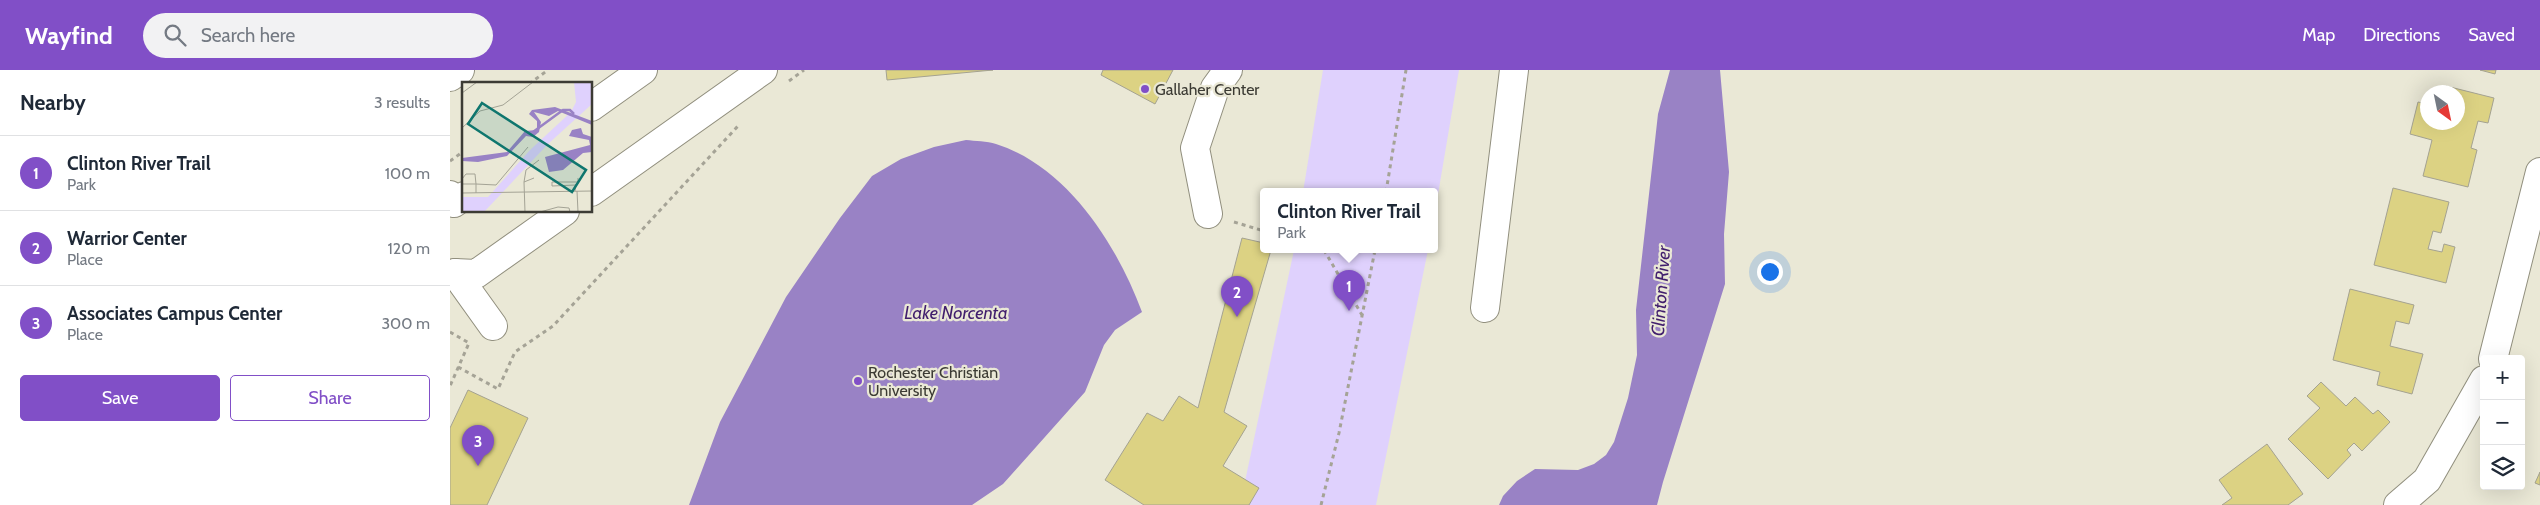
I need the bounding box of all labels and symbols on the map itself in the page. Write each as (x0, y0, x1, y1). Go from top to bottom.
place label: Gallaher Center (1155, 80, 1260, 99)
inset map (462, 82, 592, 212)
marker: Gallaher Center (1139, 83, 1151, 95)
north arrow (2420, 85, 2465, 130)
water label: Clinton River (1647, 244, 1675, 337)
your location (1757, 259, 1783, 285)
pin: 1 (1333, 270, 1365, 311)
pin: 2 (1221, 276, 1253, 317)
water label: Lake Norcenta (904, 302, 1008, 324)
place label: Rochester Christian University (868, 363, 998, 400)
marker: Rochester Christian University (852, 375, 864, 387)
pin: 3 (462, 425, 494, 466)

